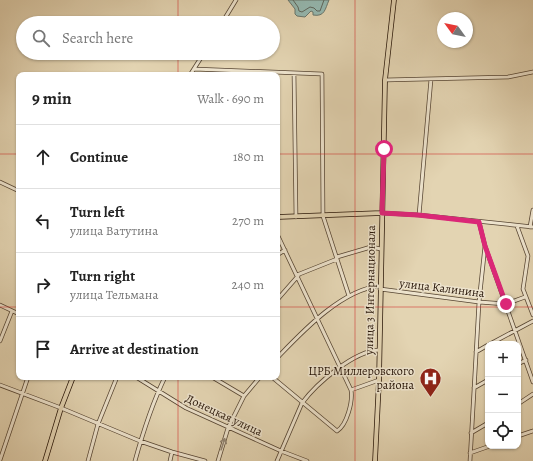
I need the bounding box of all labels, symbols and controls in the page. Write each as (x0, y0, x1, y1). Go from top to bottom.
north arrow (437, 12, 473, 48)
search box (16, 16, 280, 60)
icon: search (30, 27, 52, 49)
text: Search here (62, 28, 133, 48)
text: 9 min (32, 87, 72, 110)
text: Walk · 690 m (197, 90, 264, 107)
route start (375, 140, 393, 158)
icon: ahead (32, 146, 54, 168)
text: Continue (70, 147, 128, 167)
text: 180 m (233, 148, 264, 165)
text: Turn left (70, 202, 125, 222)
icon: left (32, 210, 54, 232)
text: 270 m (232, 212, 264, 229)
text: улица Ватутина (70, 222, 158, 239)
street label: улица 3 Интернационала (361, 225, 379, 356)
text: Turn right (70, 266, 135, 286)
icon: right (32, 274, 54, 296)
street label: улица Калинина (398, 275, 486, 301)
text: 240 m (232, 276, 264, 293)
text: улица Тельмана (70, 286, 158, 303)
route end (497, 295, 515, 313)
icon: arrive (32, 338, 54, 360)
text: Arrive at destination (70, 339, 199, 359)
map controls (485, 341, 521, 449)
button: + (485, 341, 521, 377)
place label: ЦРБ Миллеровского района (308, 363, 414, 393)
hospital icon: ЦРБ Миллеровского района (417, 365, 443, 398)
button: − (485, 377, 521, 413)
street label: Донецкая улица (183, 390, 266, 440)
button: locate (485, 413, 521, 449)
one-way arrow (220, 438, 227, 451)

